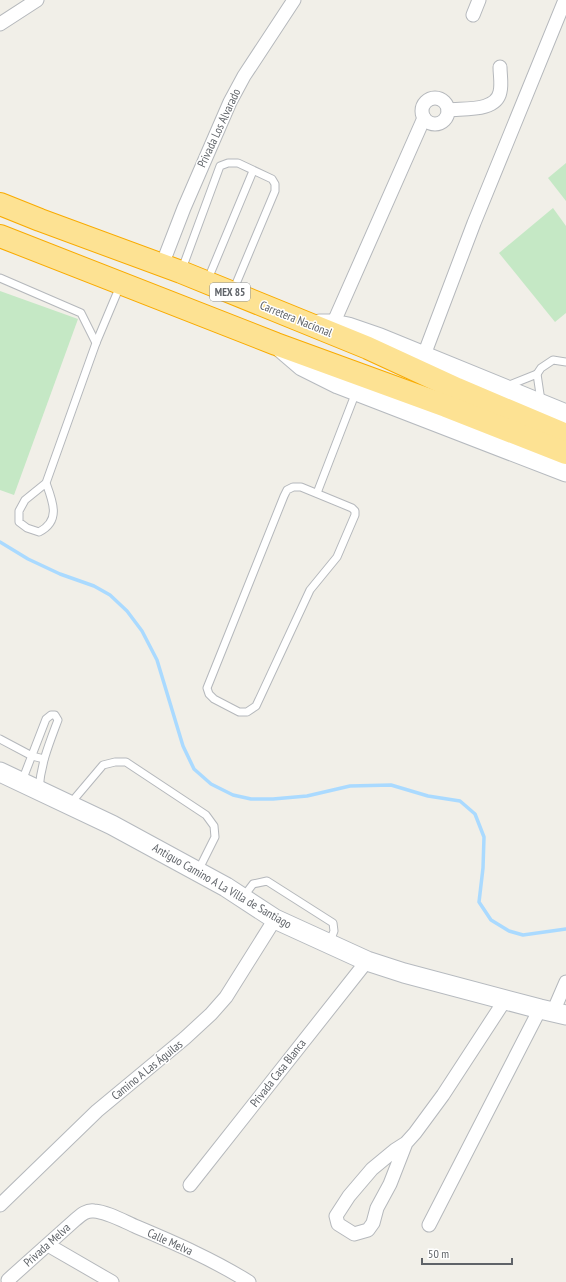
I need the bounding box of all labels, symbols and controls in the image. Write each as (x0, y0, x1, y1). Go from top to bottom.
street label: Privada Los Alvarado (194, 86, 243, 170)
road number: MEX 85 (210, 283, 250, 301)
street label: Carretera Nacional (258, 297, 335, 340)
street label: Antiguo Camino A La Villa de Santiago (150, 840, 294, 932)
street label: Camino A Las Águilas (108, 1036, 185, 1103)
street label: Privada Casa Blanca (246, 1036, 309, 1110)
street label: Privada Melva (20, 1220, 73, 1270)
street label: Calle Melva (145, 1225, 195, 1258)
scale bar (422, 1240, 512, 1266)
text: 50 m (428, 1246, 449, 1261)

